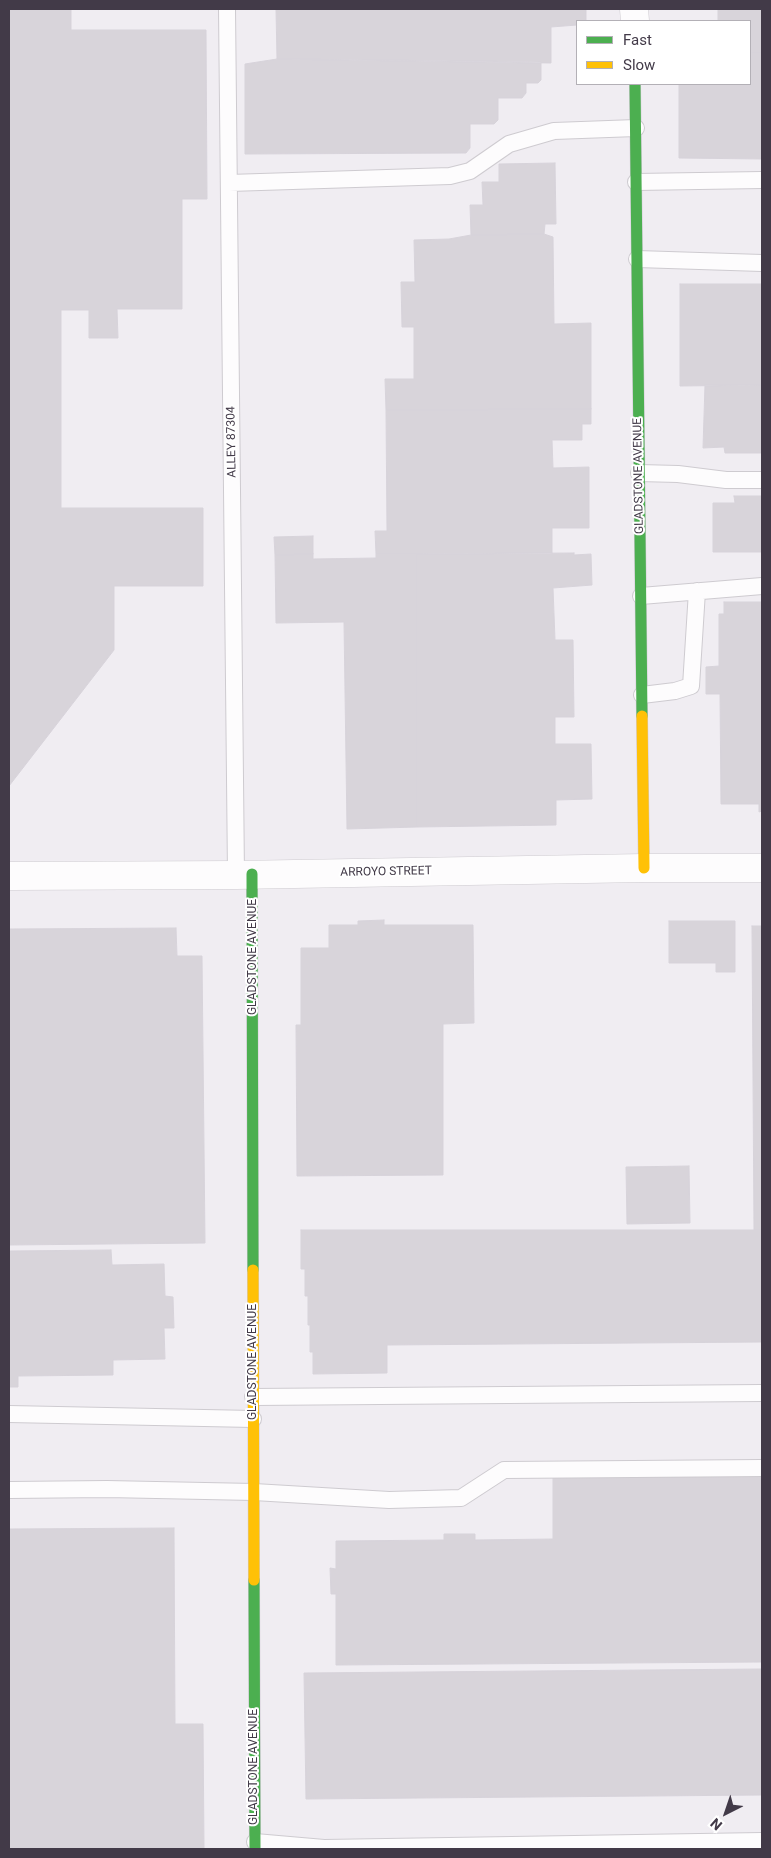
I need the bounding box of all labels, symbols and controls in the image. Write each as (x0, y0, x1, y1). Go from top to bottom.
legend (576, 20, 751, 85)
text: Fast (623, 31, 652, 49)
text: Slow (623, 56, 655, 74)
street label: ALLEY 87304 (224, 406, 240, 478)
street label: GLADSTONE AVENUE (631, 418, 647, 534)
street label: ARROYO STREET (340, 864, 432, 880)
street label: GLADSTONE AVENUE (246, 899, 260, 1015)
street label: GLADSTONE AVENUE (246, 1304, 260, 1420)
street label: GLADSTONE AVENUE (247, 1709, 261, 1825)
north arrow (701, 1788, 751, 1838)
text: N (707, 1815, 725, 1834)

